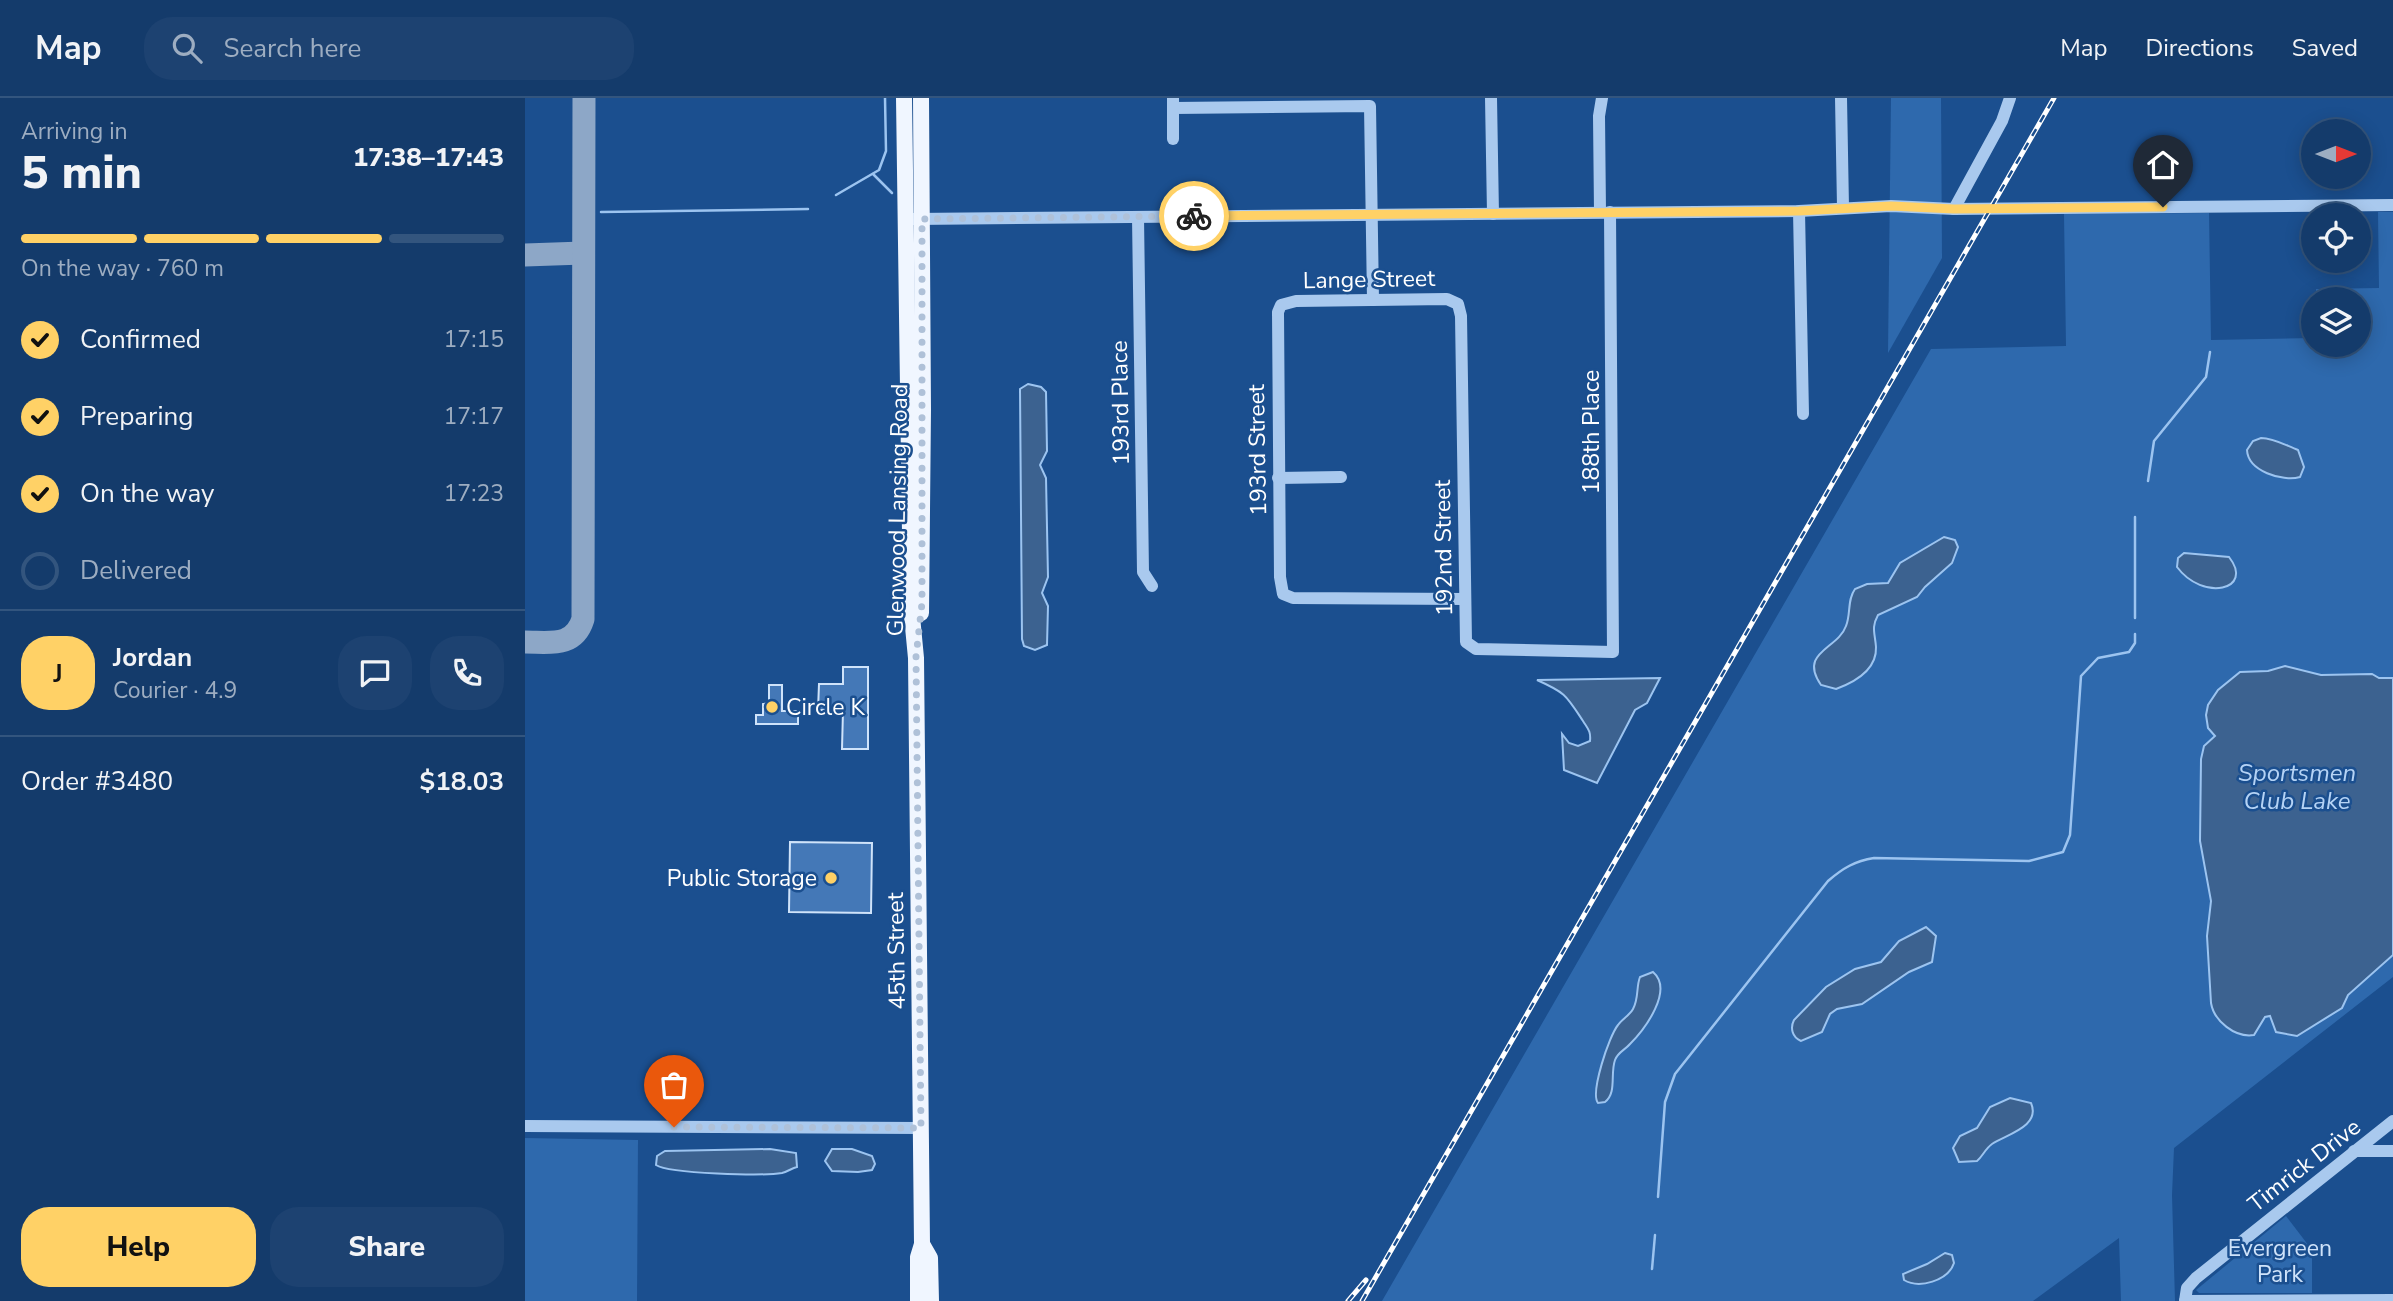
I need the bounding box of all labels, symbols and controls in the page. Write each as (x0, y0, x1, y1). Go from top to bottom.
search box (144, 17, 634, 80)
text: Map (35, 26, 102, 71)
icon: search (168, 29, 206, 67)
text: Search here (224, 31, 361, 66)
text: Map (2060, 32, 2107, 64)
text: Directions (2145, 32, 2254, 64)
text: Saved (2292, 32, 2358, 64)
text: Arriving in (21, 116, 128, 147)
north arrow (2301, 119, 2371, 189)
map controls (2301, 119, 2371, 357)
pin (2133, 135, 2193, 207)
text: 17:38–17:43 (353, 140, 504, 175)
text: 5 min (21, 141, 142, 204)
icon: home (2144, 146, 2182, 184)
courier (1159, 181, 1229, 251)
icon: bike (1175, 197, 1213, 235)
button: locate (2301, 203, 2371, 273)
text: On the way · 760 m (21, 253, 224, 284)
street label: Lange Street (1303, 263, 1436, 296)
button: layers (2301, 287, 2371, 357)
icon: check (21, 321, 59, 359)
text: Confirmed (80, 322, 201, 357)
text: 17:15 (444, 324, 504, 355)
street label: 193rd Place (1104, 340, 1137, 466)
street label: 188th Place (1576, 370, 1607, 494)
street label: Glenwood Lansing Road (880, 383, 915, 637)
street label: 193rd Street (1241, 383, 1274, 516)
icon: check (21, 398, 59, 436)
text: Preparing (80, 399, 193, 434)
text: 17:17 (444, 401, 504, 432)
icon: check (21, 475, 59, 513)
text: On the way (80, 476, 214, 511)
text: 17:23 (444, 478, 504, 509)
street label: 192nd Street (1427, 479, 1460, 617)
text: Delivered (80, 553, 192, 588)
button: chat (338, 636, 412, 710)
button: phone (430, 636, 504, 710)
text: Jordan (113, 640, 192, 675)
text: J (53, 656, 63, 691)
text: Courier · 4.9 (113, 675, 237, 706)
place label: Circle K (786, 692, 865, 723)
marker: Circle K (764, 699, 780, 715)
water label: Sportsmen Club Lake (2238, 757, 2356, 817)
text: Order #3480 (21, 764, 173, 799)
text: $18.03 (420, 764, 504, 799)
place label: Public Storage (667, 863, 817, 894)
marker: Public Storage (823, 870, 839, 886)
street label: 45th Street (880, 891, 913, 1010)
pin (644, 1055, 704, 1127)
icon: bag (655, 1066, 693, 1104)
street label: Timrick Drive (2242, 1112, 2367, 1219)
button: Help (21, 1207, 256, 1287)
button: Share (270, 1207, 504, 1287)
park label: Evergreen Park (2228, 1233, 2332, 1290)

